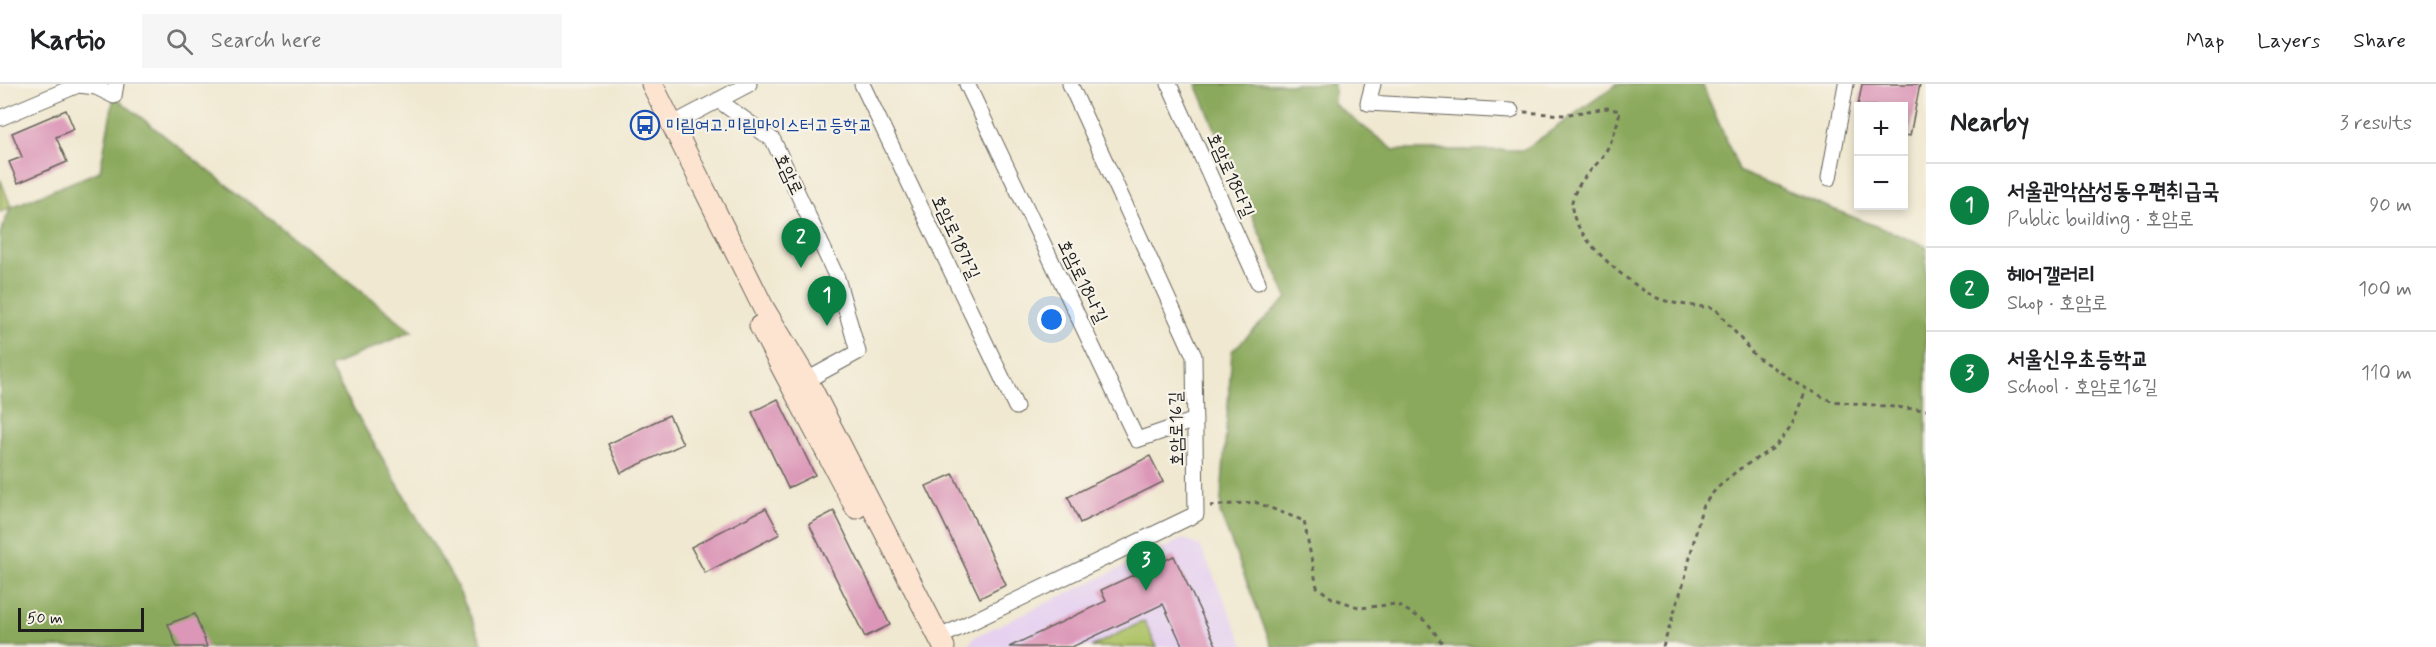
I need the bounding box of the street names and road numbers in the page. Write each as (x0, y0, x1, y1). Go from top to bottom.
street label: 호암로18다길 (1201, 129, 1260, 222)
street label: 호암로 (768, 150, 808, 199)
street label: 호암로18가길 (925, 191, 985, 284)
street label: 호암로18나길 (1051, 235, 1113, 328)
street label: 호암로16길 (1164, 391, 1190, 467)

